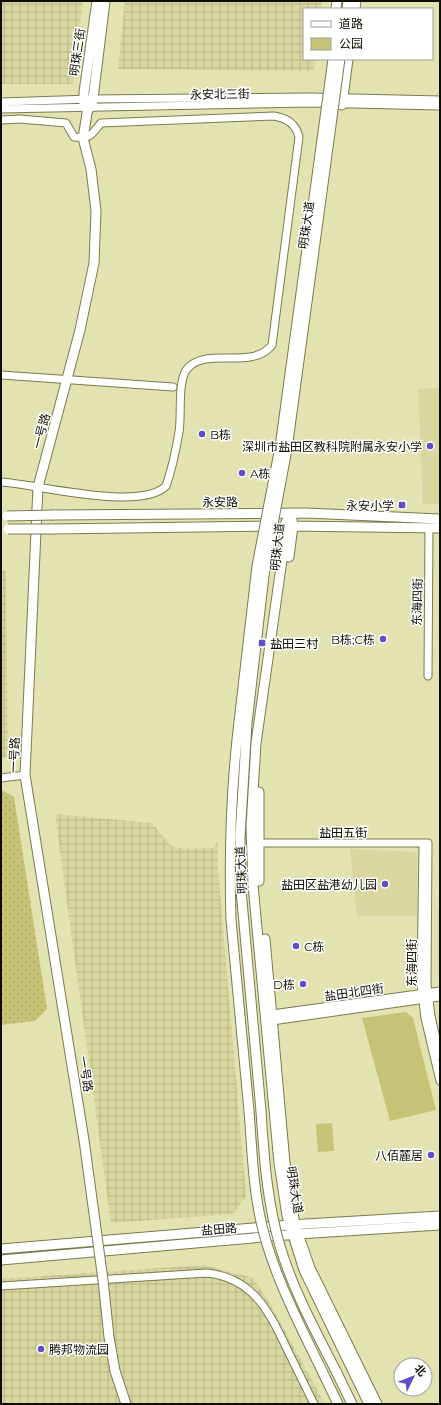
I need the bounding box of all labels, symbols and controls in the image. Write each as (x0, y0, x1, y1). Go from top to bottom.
legend (303, 8, 433, 60)
text: 道路 (339, 16, 363, 31)
street label: 明珠三街 (66, 27, 88, 77)
text: 公园 (339, 36, 363, 51)
street label: 永安北三街 (190, 86, 250, 102)
street label: 明珠大道 (295, 200, 317, 250)
street label: 一号路 (29, 412, 53, 450)
place label: B栋 (210, 427, 231, 442)
marker: B栋 (197, 429, 207, 439)
place label: 深圳市盐田区教科院附属永安小学 (242, 439, 422, 454)
marker: 深圳市盐田区教科院附属永安小学 (425, 441, 435, 451)
place label: A栋 (250, 466, 271, 481)
marker: A栋 (237, 468, 247, 478)
street label: 永安路 (202, 494, 238, 510)
place label: 永安小学 (346, 498, 394, 513)
marker: 永安小学 (397, 500, 407, 510)
street label: 明珠大道 (267, 522, 287, 572)
street label: 东海四街 (409, 578, 425, 626)
place label: B栋;C栋 (331, 632, 375, 647)
marker: B栋;C栋 (378, 634, 388, 644)
place label: 盐田三村 (270, 636, 319, 651)
marker: 盐田三村 (257, 638, 267, 648)
street label: 一号路 (6, 737, 22, 773)
street label: 盐田五街 (319, 825, 367, 840)
street label: 明珠大道 (232, 846, 250, 894)
place label: 盐田区盐港幼儿园 (281, 877, 377, 892)
marker: 盐田区盐港幼儿园 (380, 879, 390, 889)
place label: C栋 (304, 939, 325, 954)
street label: 东海四街 (404, 939, 419, 987)
marker: C栋 (291, 941, 301, 951)
place label: D栋 (273, 977, 295, 992)
marker: D栋 (298, 979, 308, 989)
street label: 盐田北四街 (323, 980, 385, 1004)
street label: 一号路 (76, 1055, 96, 1093)
place label: 八佰麓居 (375, 1148, 423, 1163)
marker: 八佰麓居 (426, 1150, 436, 1160)
street label: 明珠大道 (284, 1165, 306, 1215)
street label: 盐田路 (200, 1220, 238, 1238)
place label: 腾邦物流园 (49, 1342, 109, 1357)
marker: 腾邦物流园 (36, 1344, 46, 1354)
north arrow (393, 1357, 433, 1397)
text: 北 (411, 1361, 429, 1379)

